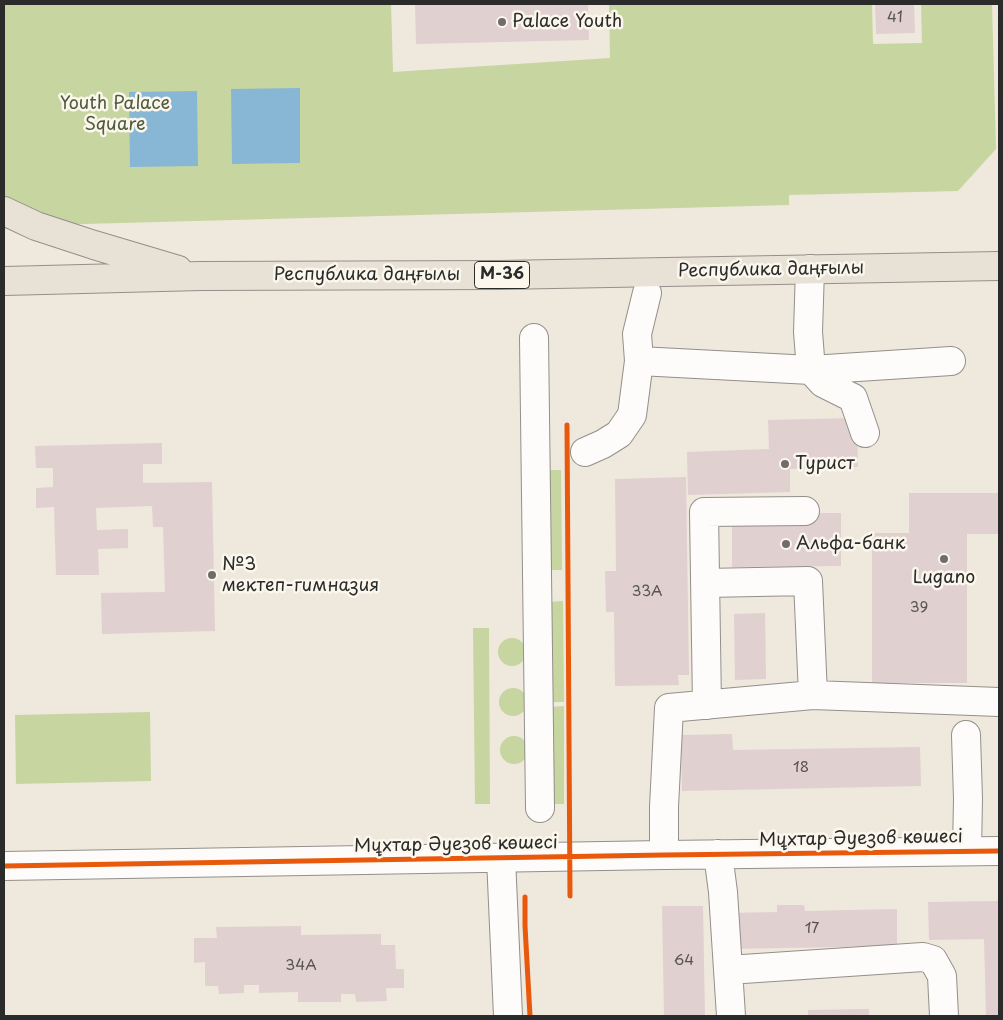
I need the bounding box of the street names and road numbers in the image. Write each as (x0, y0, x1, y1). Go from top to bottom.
street label: Республика даңғылы (678, 258, 864, 282)
road number: M-36 (474, 262, 530, 288)
street label: Республика даңғылы (274, 264, 460, 286)
street label: Мұхтар Әуезов көшесі (759, 826, 963, 852)
street label: Мұхтар Әуезов көшесі (354, 832, 558, 858)

